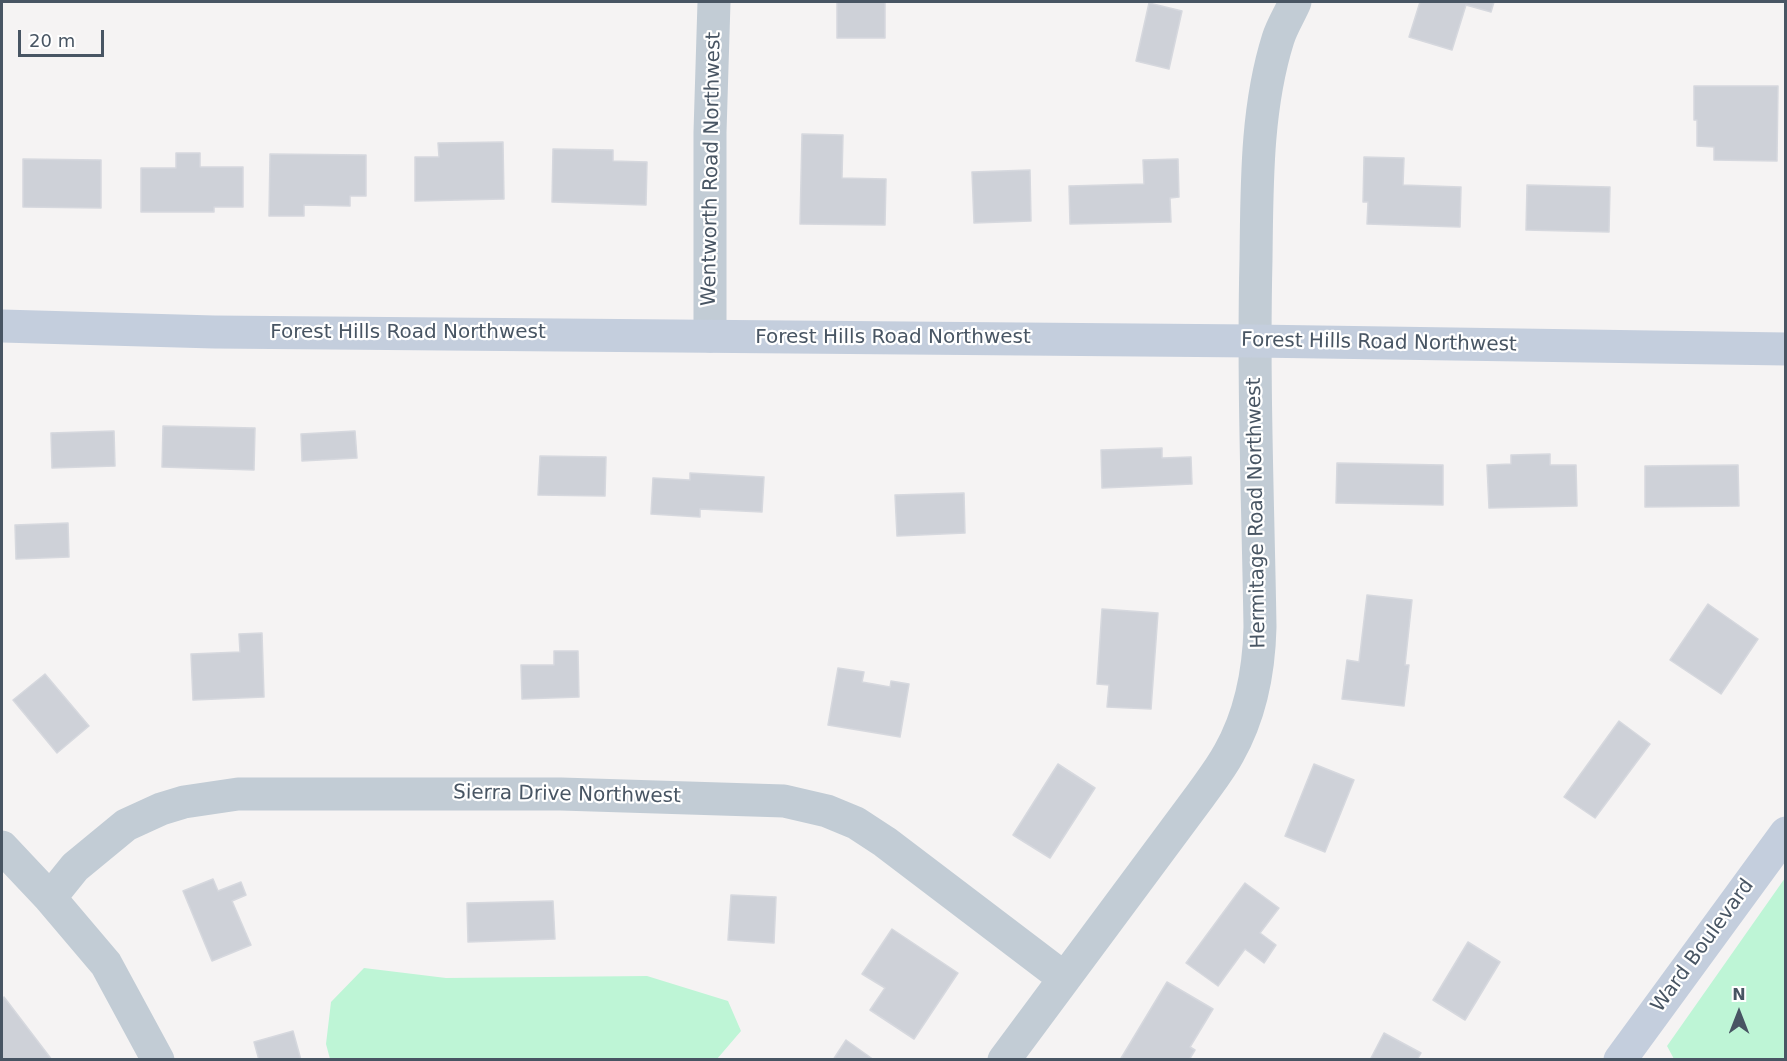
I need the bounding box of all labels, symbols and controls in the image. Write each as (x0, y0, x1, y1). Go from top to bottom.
scale bar (21, 18, 106, 56)
text: 20 m (29, 30, 75, 51)
street label: Wentworth Road Northwest (698, 32, 726, 306)
street label: Forest Hills Road Northwest (270, 321, 546, 345)
street label: Forest Hills Road Northwest (755, 326, 1031, 350)
street label: Forest Hills Road Northwest (1241, 329, 1517, 357)
street label: Hermitage Road Northwest (1243, 377, 1271, 649)
street label: Sierra Drive Northwest (453, 781, 681, 809)
street label: Ward Boulevard (1647, 875, 1759, 1017)
north arrow (1709, 983, 1769, 1043)
text: N (1732, 985, 1746, 1004)

